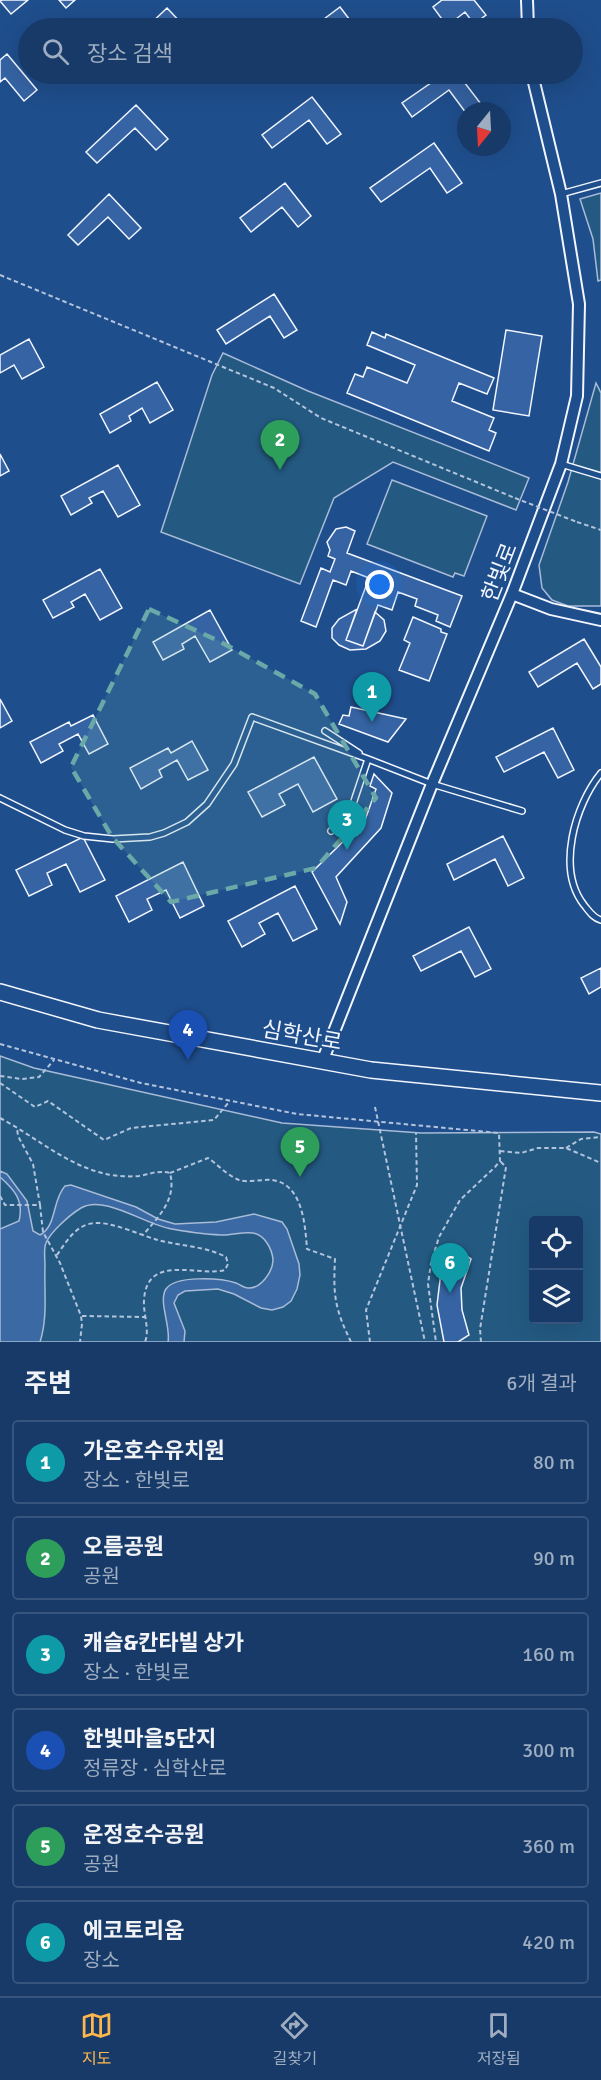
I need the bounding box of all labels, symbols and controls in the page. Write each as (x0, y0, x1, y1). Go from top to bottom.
search box (18, 18, 583, 84)
icon: search (39, 35, 72, 68)
text: 장소 검색 (87, 40, 173, 67)
north arrow (457, 102, 511, 156)
pin: 2 (260, 420, 300, 470)
street label: 한빛로 (476, 539, 523, 605)
your location (365, 570, 394, 599)
pin: 1 (352, 672, 392, 722)
pin: 3 (328, 800, 366, 850)
pin: 4 (168, 1010, 207, 1060)
street label: 심학산로 (260, 1015, 344, 1056)
pin: 5 (280, 1128, 320, 1177)
map controls (529, 1216, 583, 1324)
button: locate (529, 1216, 583, 1270)
pin: 6 (430, 1244, 470, 1293)
button: layers (529, 1270, 583, 1324)
text: 주변 (24, 1368, 72, 1400)
text: 6개 결과 (507, 1371, 577, 1396)
text: 가온호수유치원 (83, 1437, 225, 1464)
text: 1 (40, 1450, 51, 1475)
text: 80 m (533, 1450, 575, 1475)
text: 장소 · 한빛로 (83, 1468, 190, 1493)
text: 오름공원 (83, 1533, 164, 1560)
text: 2 (40, 1546, 51, 1571)
text: 90 m (533, 1546, 575, 1571)
text: 공원 (83, 1564, 120, 1589)
text: 캐슬&칸타빌 상가 (83, 1629, 244, 1656)
text: 3 (40, 1642, 51, 1667)
text: 160 m (522, 1642, 575, 1667)
text: 장소 · 한빛로 (83, 1660, 190, 1685)
text: 한빛마을5단지 (83, 1725, 216, 1752)
text: 4 (40, 1738, 51, 1763)
text: 300 m (522, 1738, 575, 1763)
text: 정류장 · 심학산로 (83, 1756, 227, 1781)
text: 운정호수공원 (83, 1821, 204, 1848)
text: 5 (40, 1834, 51, 1859)
text: 360 m (522, 1834, 575, 1859)
text: 공원 (83, 1852, 120, 1877)
text: 에코토리움 (83, 1917, 184, 1944)
text: 6 (40, 1930, 51, 1955)
text: 420 m (522, 1930, 575, 1955)
text: 장소 (83, 1948, 120, 1973)
tab: 지도 (80, 2009, 113, 2069)
tab: 길찾기 (273, 2009, 317, 2069)
tab: 저장됨 (477, 2009, 521, 2069)

